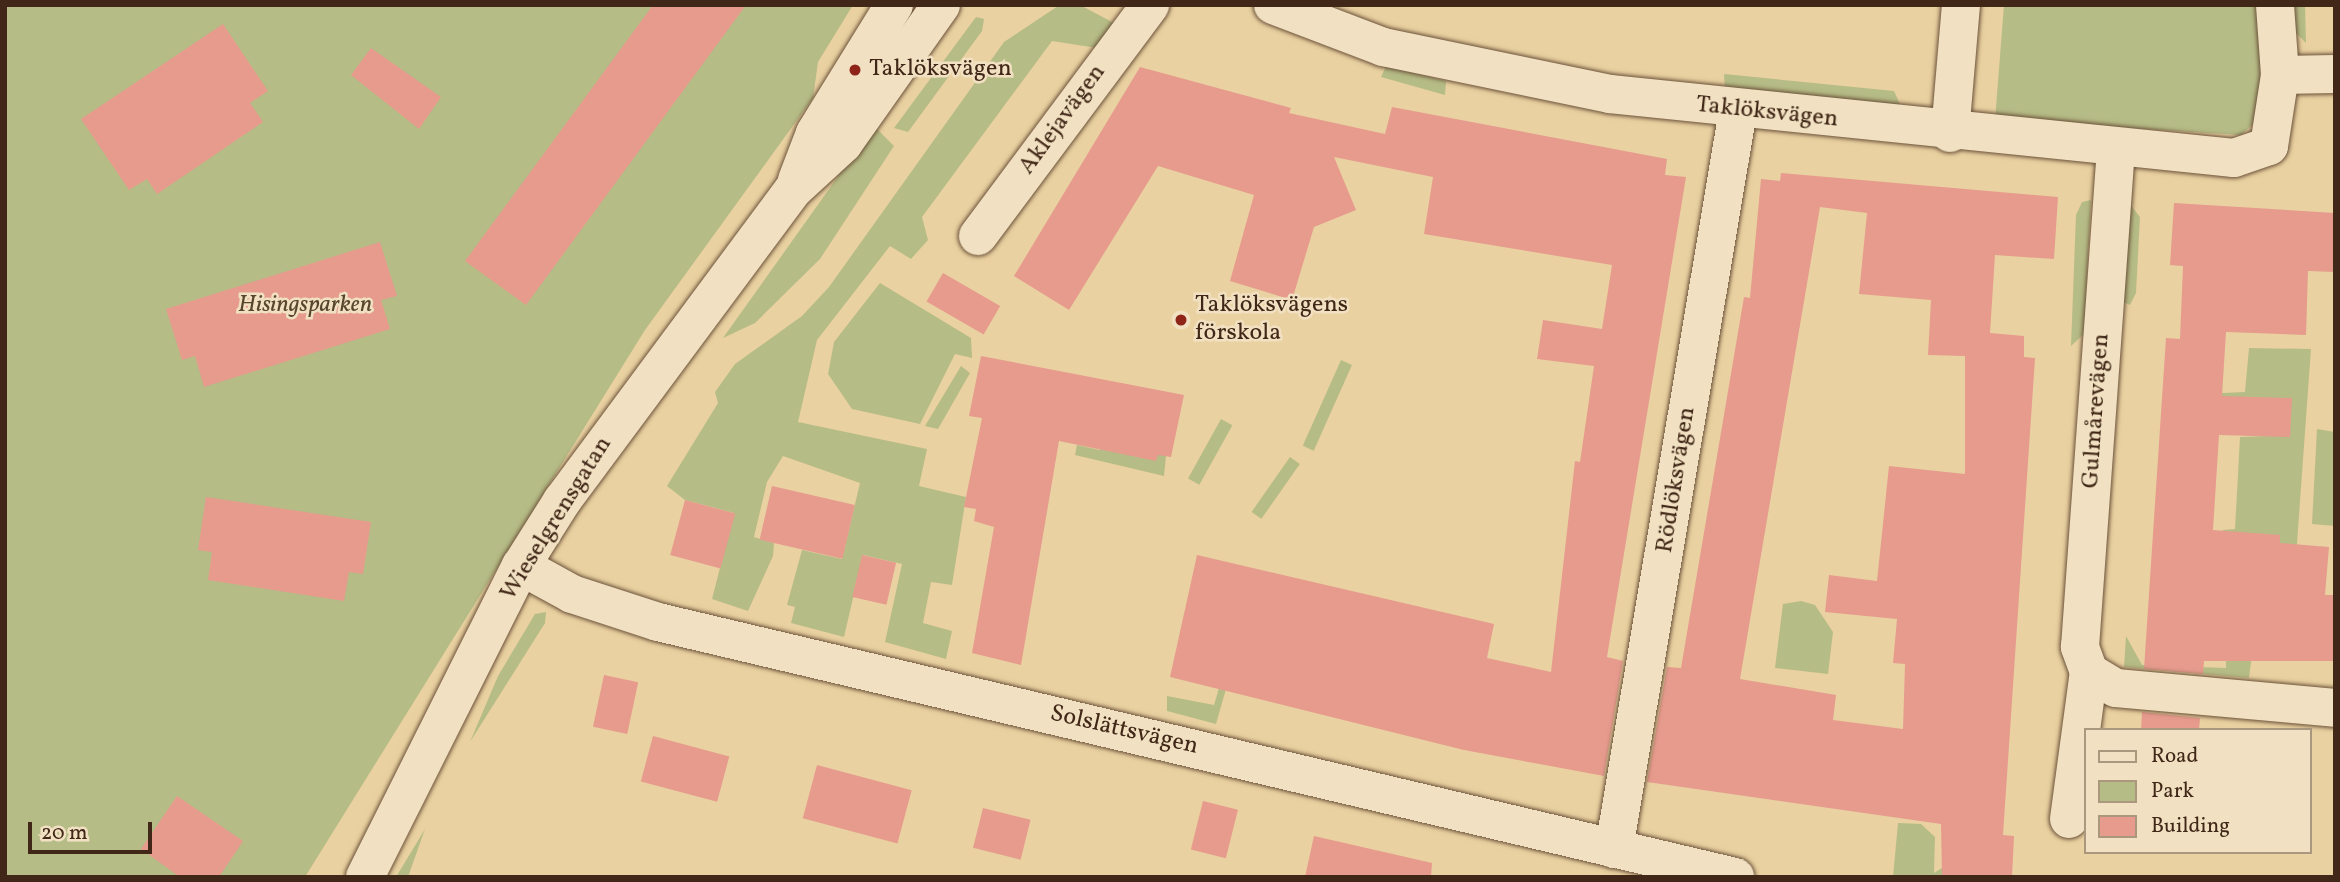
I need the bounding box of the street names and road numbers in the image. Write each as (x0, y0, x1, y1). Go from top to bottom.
street label: Aklejavägen (1013, 59, 1113, 181)
street label: Taklöksvägen (1694, 91, 1840, 135)
street label: Gulmårevägen (2077, 333, 2117, 489)
street label: Rödlöksvägen (1651, 405, 1703, 555)
street label: Wieselgrensgatan (495, 432, 619, 606)
street label: Solslättsvägen (1047, 700, 1201, 762)

